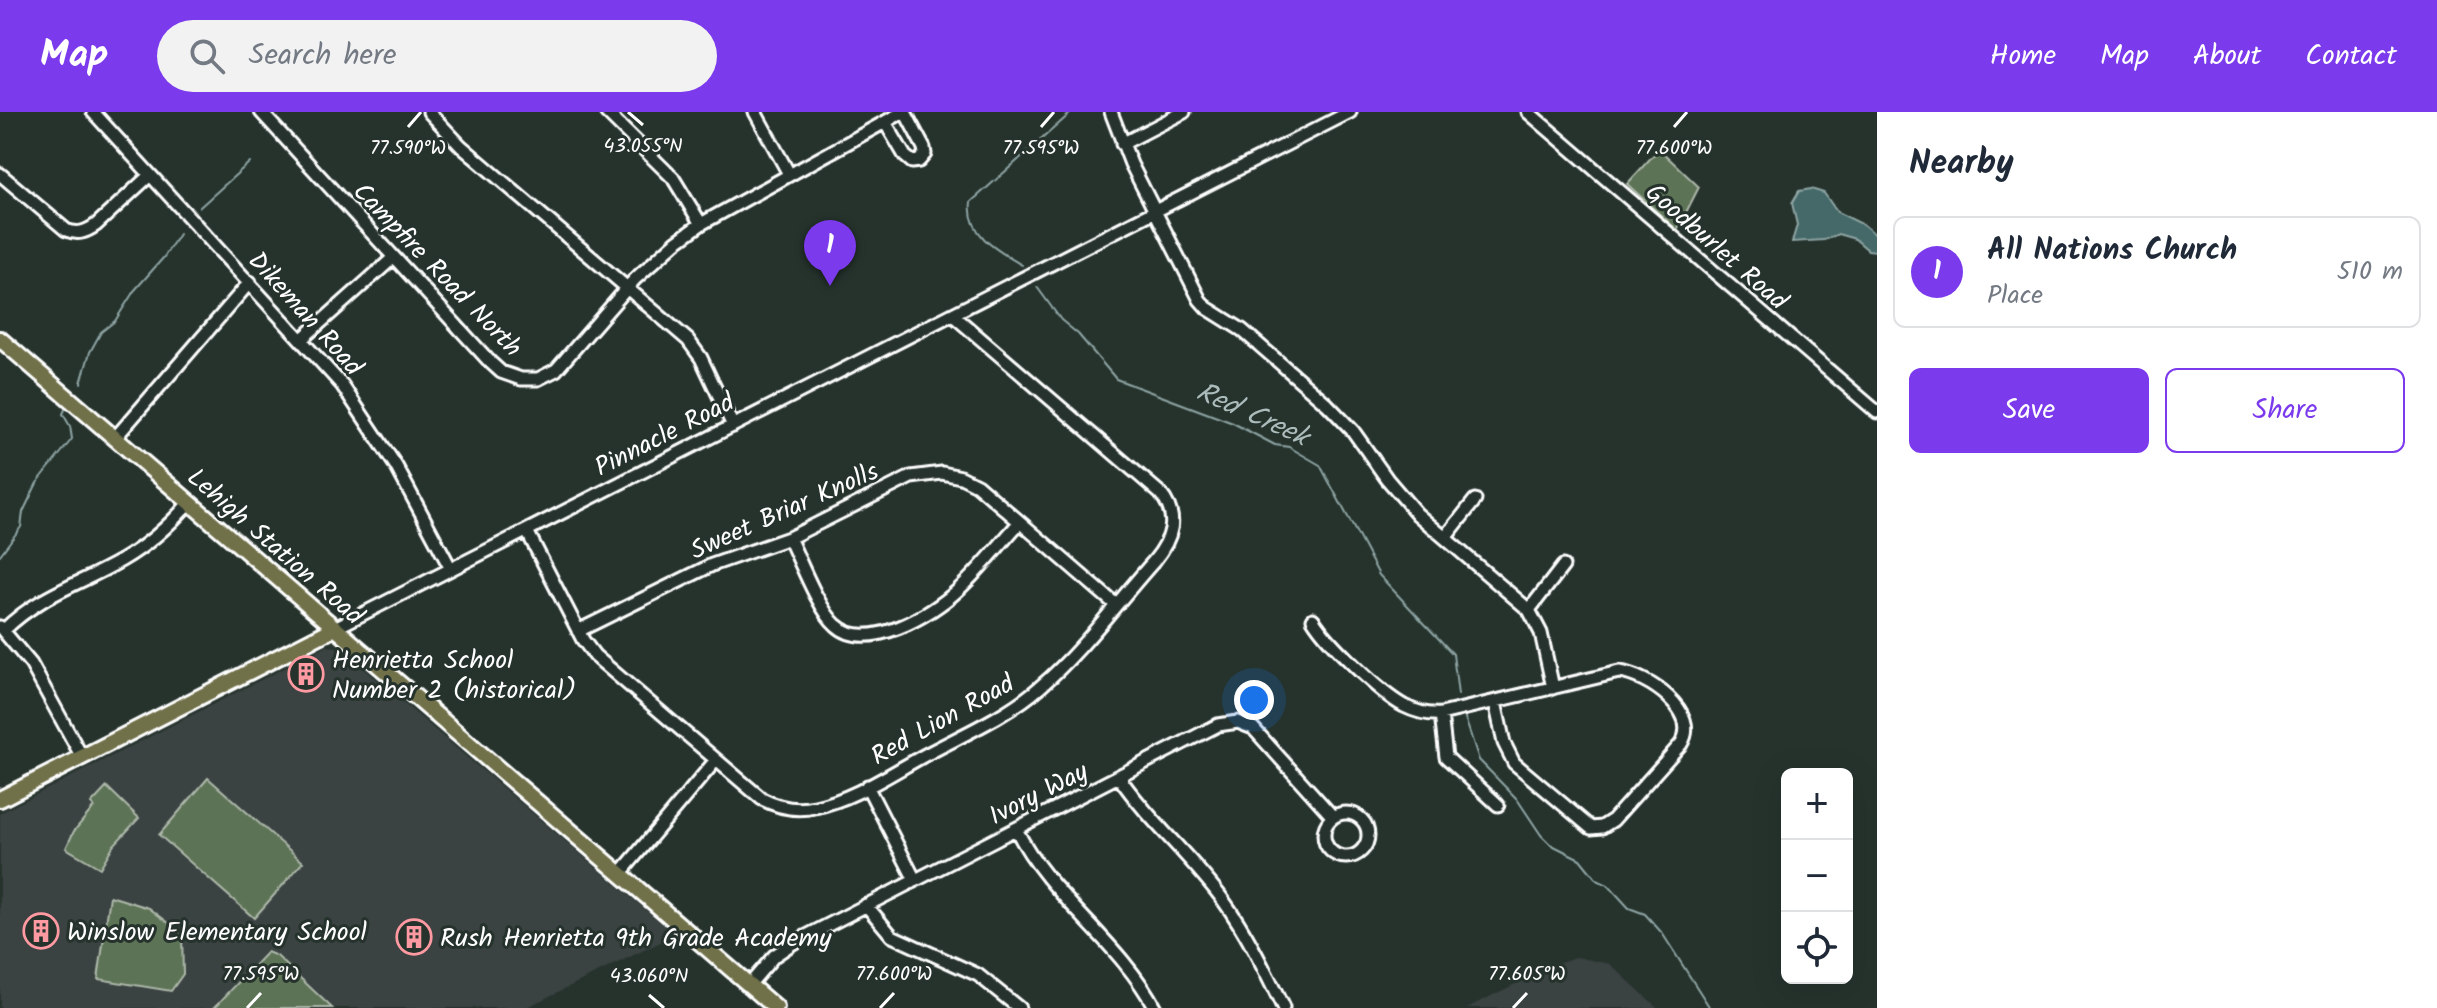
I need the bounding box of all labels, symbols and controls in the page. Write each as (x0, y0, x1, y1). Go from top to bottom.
search box (157, 20, 717, 92)
text: Map (40, 26, 109, 86)
text: Search here (249, 32, 396, 80)
icon: search (185, 34, 229, 78)
text: Home (1990, 34, 2056, 79)
text: Map (2100, 34, 2149, 79)
text: About (2193, 34, 2261, 79)
text: Contact (2305, 34, 2397, 79)
text: 43.055°N (604, 131, 682, 163)
text: 77.590°W (370, 133, 446, 165)
text: 77.595°W (1003, 133, 1079, 165)
text: 77.600°W (1636, 133, 1712, 165)
text: Nearby (1909, 137, 2014, 191)
street label: Campfire Road North (342, 173, 532, 368)
street label: Goodburlet Road (1635, 173, 1797, 322)
pin: 1 (804, 220, 856, 286)
text: All Nations Church (1987, 227, 2237, 275)
street label: Dikeman Road (237, 242, 373, 387)
text: 1 (1933, 251, 1941, 293)
text: 510 m (2337, 251, 2403, 293)
text: Place (1987, 275, 2043, 317)
button: Save (1909, 368, 2149, 453)
button: Share (2165, 368, 2405, 453)
water label: Red Creek (1189, 371, 1319, 462)
street label: Pinnacle Road (587, 382, 743, 489)
street label: Sweet Briar Knolls (684, 451, 886, 572)
street label: Lehigh Station Road (177, 458, 373, 637)
place label: Henrietta School Number 2 (historical) (332, 640, 576, 712)
building icon: Henrietta School Number 2 (historical) (287, 655, 325, 693)
street label: Red Lion Road (863, 663, 1024, 778)
your location (1234, 680, 1274, 720)
street label: Ivory Way (982, 751, 1097, 838)
map controls (1781, 768, 1853, 984)
button: + (1781, 768, 1853, 840)
button: − (1781, 840, 1853, 912)
building icon: Winslow Elementary School (22, 912, 60, 950)
place label: Winslow Elementary School (67, 912, 367, 954)
button: locate (1781, 912, 1853, 984)
building icon: Rush Henrietta 9th Grade Academy (395, 918, 433, 956)
place label: Rush Henrietta 9th Grade Academy (440, 918, 832, 960)
text: 77.595°W (223, 959, 299, 991)
text: 77.600°W (856, 959, 932, 991)
text: 77.605°W (1488, 959, 1566, 991)
text: 43.060°N (610, 961, 688, 993)

